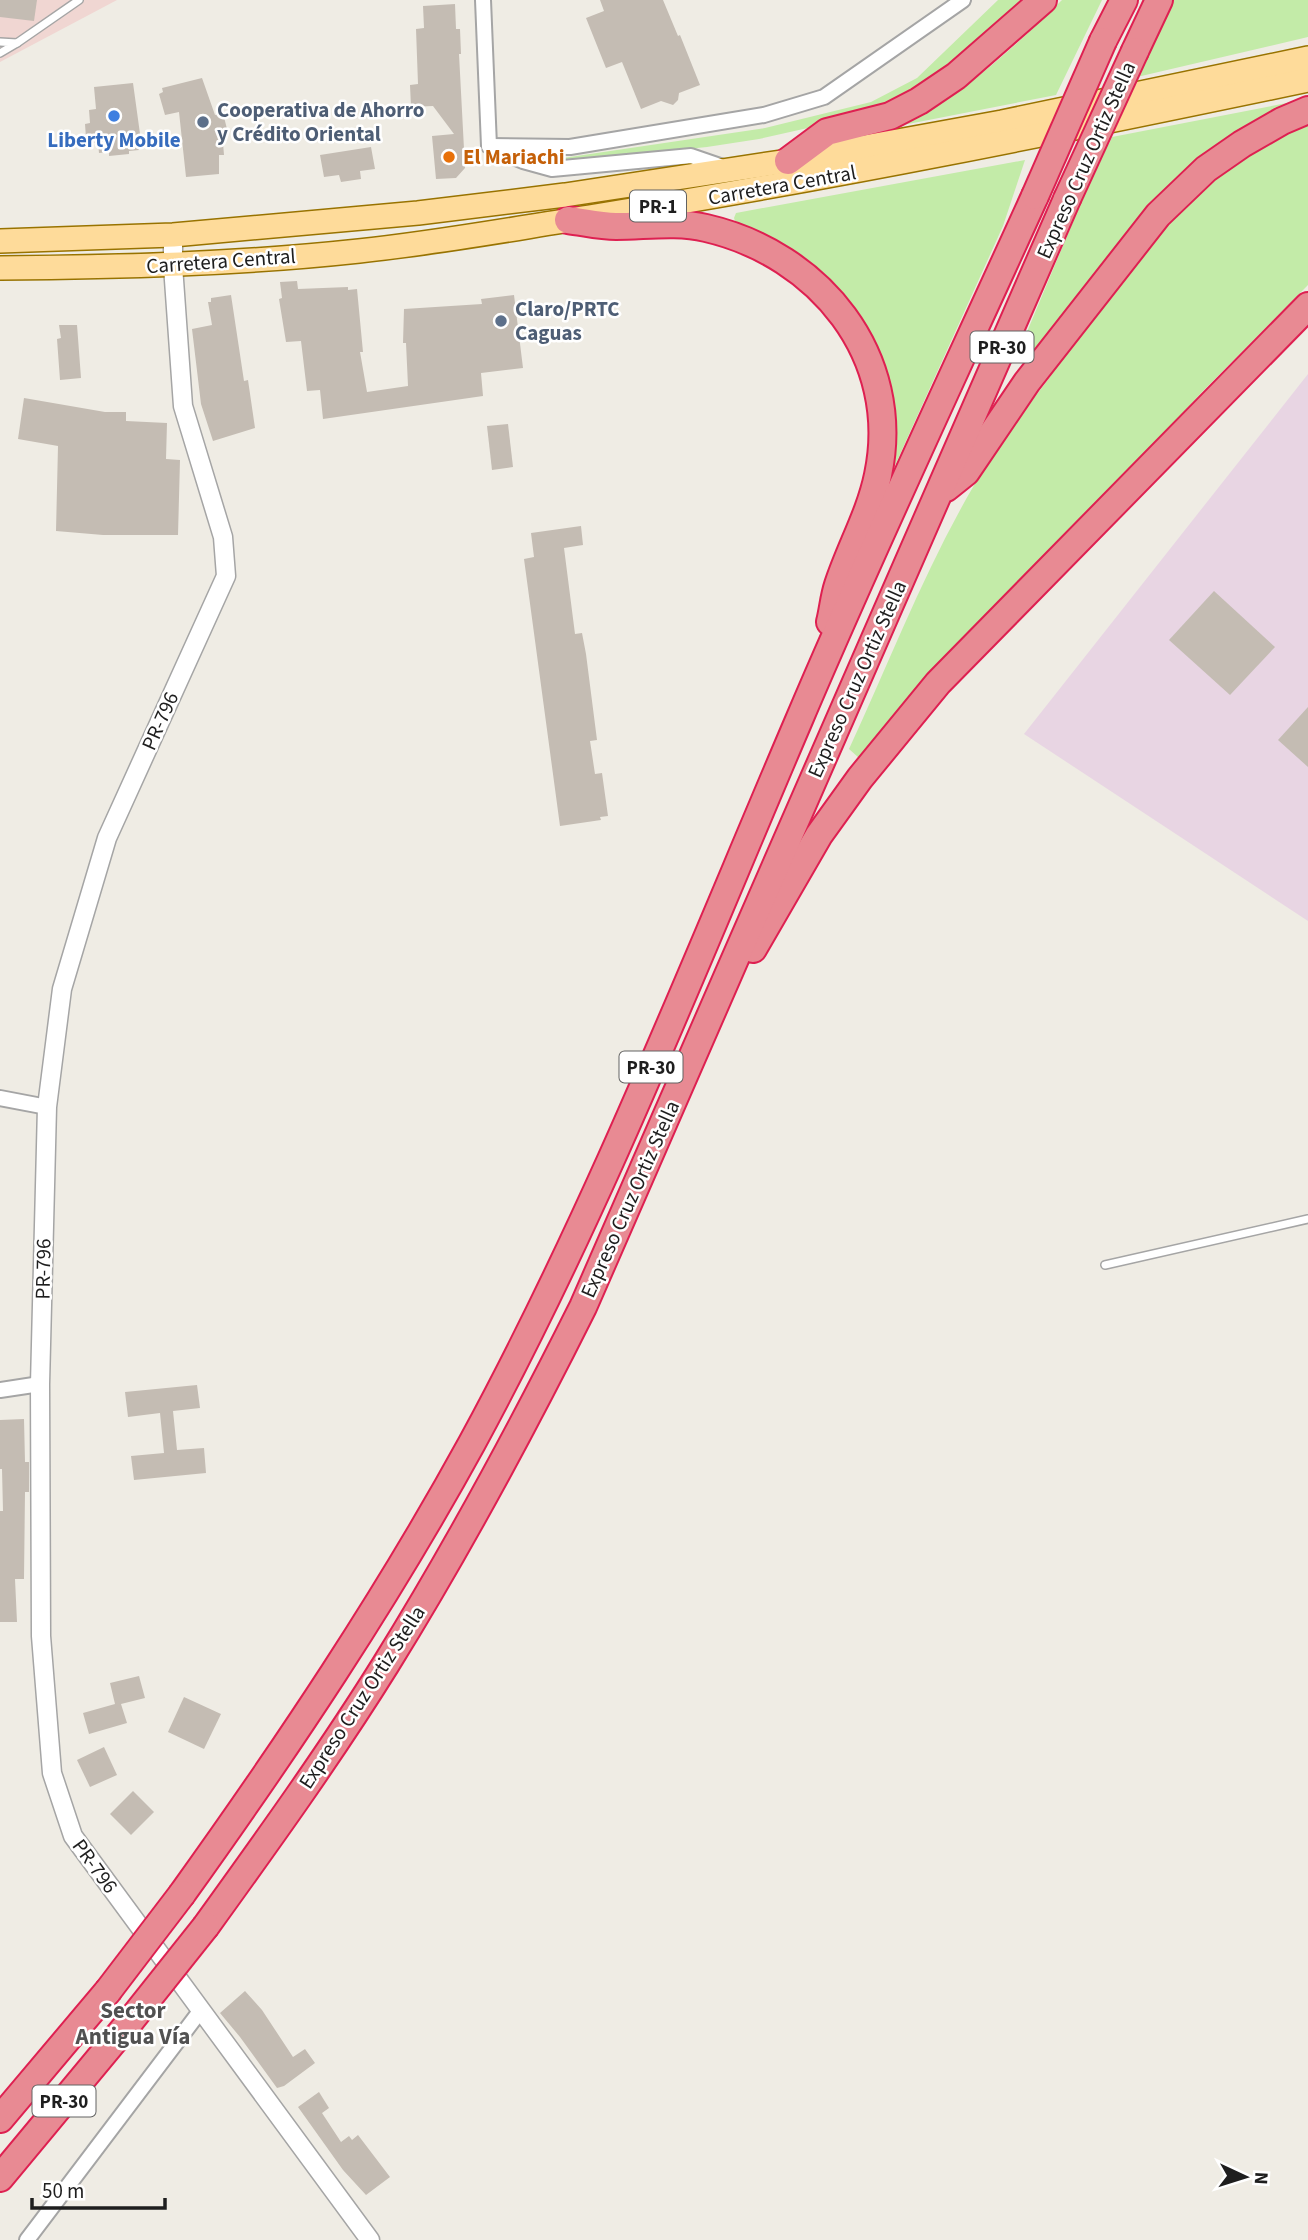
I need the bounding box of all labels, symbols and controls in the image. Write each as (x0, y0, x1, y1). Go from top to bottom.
street label: Expreso Cruz Ortiz Stella (1029, 57, 1143, 263)
place label: Cooperativa de Ahorro y Crédito Oriental (217, 95, 425, 149)
marker: Liberty Mobile (106, 108, 122, 124)
marker: Cooperativa de Ahorro y Crédito Oriental (195, 114, 211, 130)
place label: Liberty Mobile (47, 125, 181, 155)
place label: El Mariachi (463, 142, 565, 172)
marker: El Mariachi (441, 149, 457, 165)
street label: Carretera Central (706, 157, 858, 213)
road number: PR-1 (630, 190, 686, 222)
street label: Carretera Central (145, 241, 297, 281)
place label: Claro/PRTC Caguas (515, 294, 620, 348)
marker: Claro/PRTC Caguas (493, 313, 509, 329)
road number: PR-30 (970, 332, 1034, 362)
street label: Expreso Cruz Ortiz Stella (800, 576, 914, 782)
street label: PR-796 (134, 687, 186, 755)
road number: PR-30 (620, 1051, 682, 1082)
street label: Expreso Cruz Ortiz Stella (573, 1096, 687, 1302)
street label: PR-796 (27, 1238, 59, 1300)
street label: Expreso Cruz Ortiz Stella (291, 1600, 433, 1794)
street label: PR-796 (65, 1832, 125, 1900)
district label: Sector Antigua Vía (75, 1994, 190, 2053)
road number: PR-30 (32, 2086, 96, 2116)
north arrow (1210, 2142, 1280, 2212)
scale bar (32, 2166, 164, 2210)
text: N (1247, 2171, 1274, 2185)
text: 50 m (42, 2176, 84, 2206)

